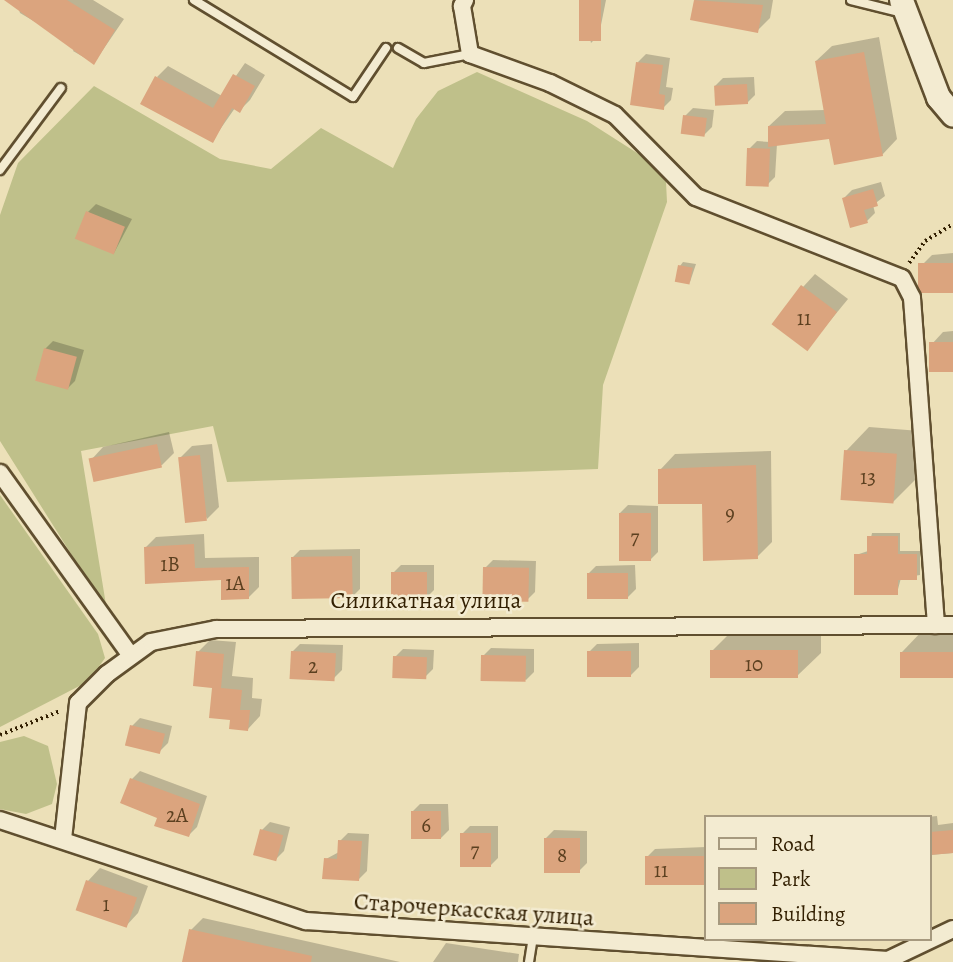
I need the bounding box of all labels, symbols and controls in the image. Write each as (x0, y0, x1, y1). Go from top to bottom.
house number: 11 (797, 305, 811, 331)
house number: 13 (860, 464, 876, 490)
house number: 9 (725, 500, 735, 526)
house number: 7 (631, 524, 639, 550)
house number: 1В (160, 551, 180, 577)
house number: 1А (225, 570, 245, 596)
street label: Силикатная улица (331, 587, 521, 615)
house number: 10 (745, 651, 763, 677)
house number: 2 (308, 653, 318, 679)
house number: 2А (166, 802, 188, 828)
house number: 6 (421, 812, 431, 838)
legend (704, 815, 932, 941)
text: Road (771, 830, 815, 858)
house number: 7 (471, 837, 479, 863)
house number: 8 (557, 842, 567, 868)
house number: 11 (654, 857, 668, 883)
text: Park (771, 865, 810, 893)
street label: Старочеркасская улица (353, 887, 595, 933)
house number: 1 (102, 891, 110, 917)
text: Building (771, 900, 845, 928)

